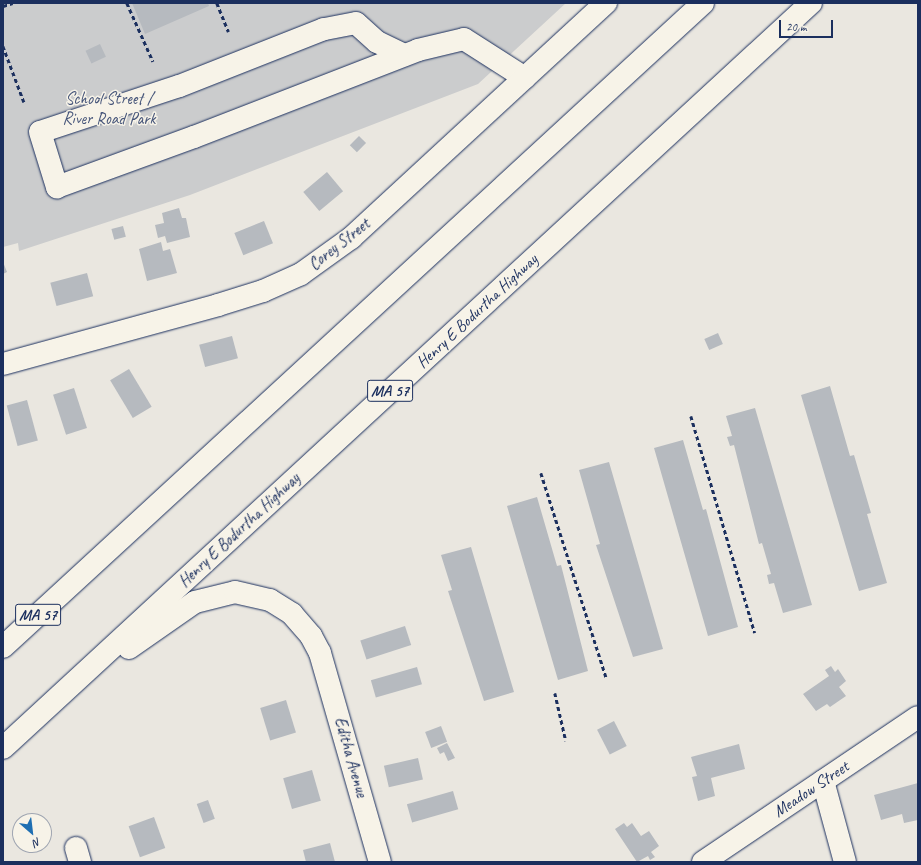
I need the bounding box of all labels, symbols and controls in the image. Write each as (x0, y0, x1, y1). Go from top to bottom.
scale bar (781, 12, 835, 38)
text: 20 m (786, 19, 806, 35)
park label: School Street / River Road Park (62, 89, 156, 129)
street label: Corey Street (304, 214, 374, 274)
street label: Henry E Bodurtha Highway (412, 249, 542, 373)
road number: MA 57 (367, 377, 413, 405)
street label: Henry E Bodurtha Highway (174, 468, 304, 592)
road number: MA 57 (15, 601, 61, 629)
street label: Editha Avenue (330, 715, 372, 799)
street label: Meadow Street (769, 756, 853, 822)
north arrow (12, 813, 52, 853)
text: N (31, 835, 43, 850)

